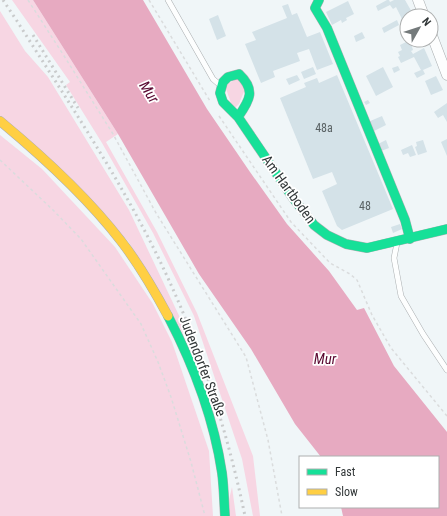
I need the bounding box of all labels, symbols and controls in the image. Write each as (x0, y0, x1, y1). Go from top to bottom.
north arrow (399, 8, 439, 48)
text: N (419, 15, 434, 29)
water label: Mur (135, 78, 163, 107)
house number: 48a (315, 121, 333, 135)
street label: Am Hartboden (259, 152, 319, 226)
house number: 48 (359, 199, 371, 213)
street label: Judendorfer Straße (176, 313, 230, 419)
water label: Mur (314, 350, 337, 368)
legend (299, 456, 439, 508)
text: Fast (335, 465, 356, 479)
text: Slow (335, 485, 358, 499)

